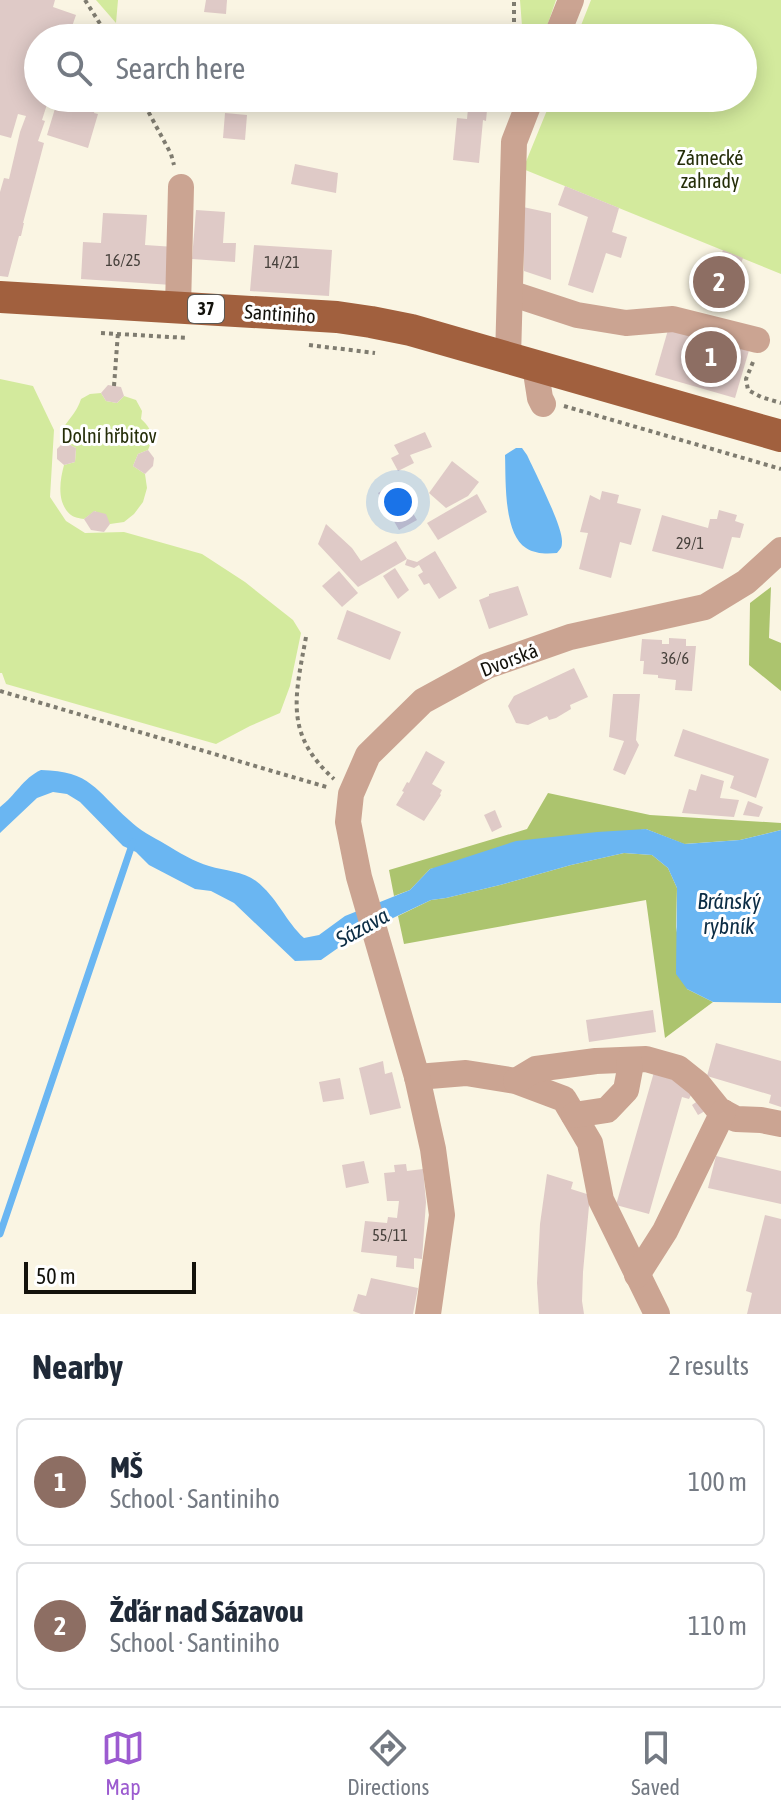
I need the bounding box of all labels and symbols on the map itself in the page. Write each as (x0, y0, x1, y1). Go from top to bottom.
park label: Zámecké zahrady (677, 146, 743, 192)
house number: 16/25 (105, 251, 141, 269)
pin: 2 (693, 252, 745, 312)
house number: 14/21 (264, 253, 300, 271)
road number: 37 (188, 295, 224, 323)
street label: Santiniho (244, 300, 316, 327)
pin: 1 (685, 327, 737, 387)
park label: Dolní hřbitov (61, 424, 157, 447)
your location (378, 482, 418, 522)
house number: 29/1 (676, 534, 704, 552)
street label: Dvorská (477, 638, 541, 681)
house number: 36/6 (661, 649, 689, 667)
water label: Bránský rybník (697, 888, 762, 939)
water label: Sázava (330, 902, 393, 953)
house number: 55/11 (372, 1226, 408, 1244)
scale bar (24, 1258, 196, 1294)

